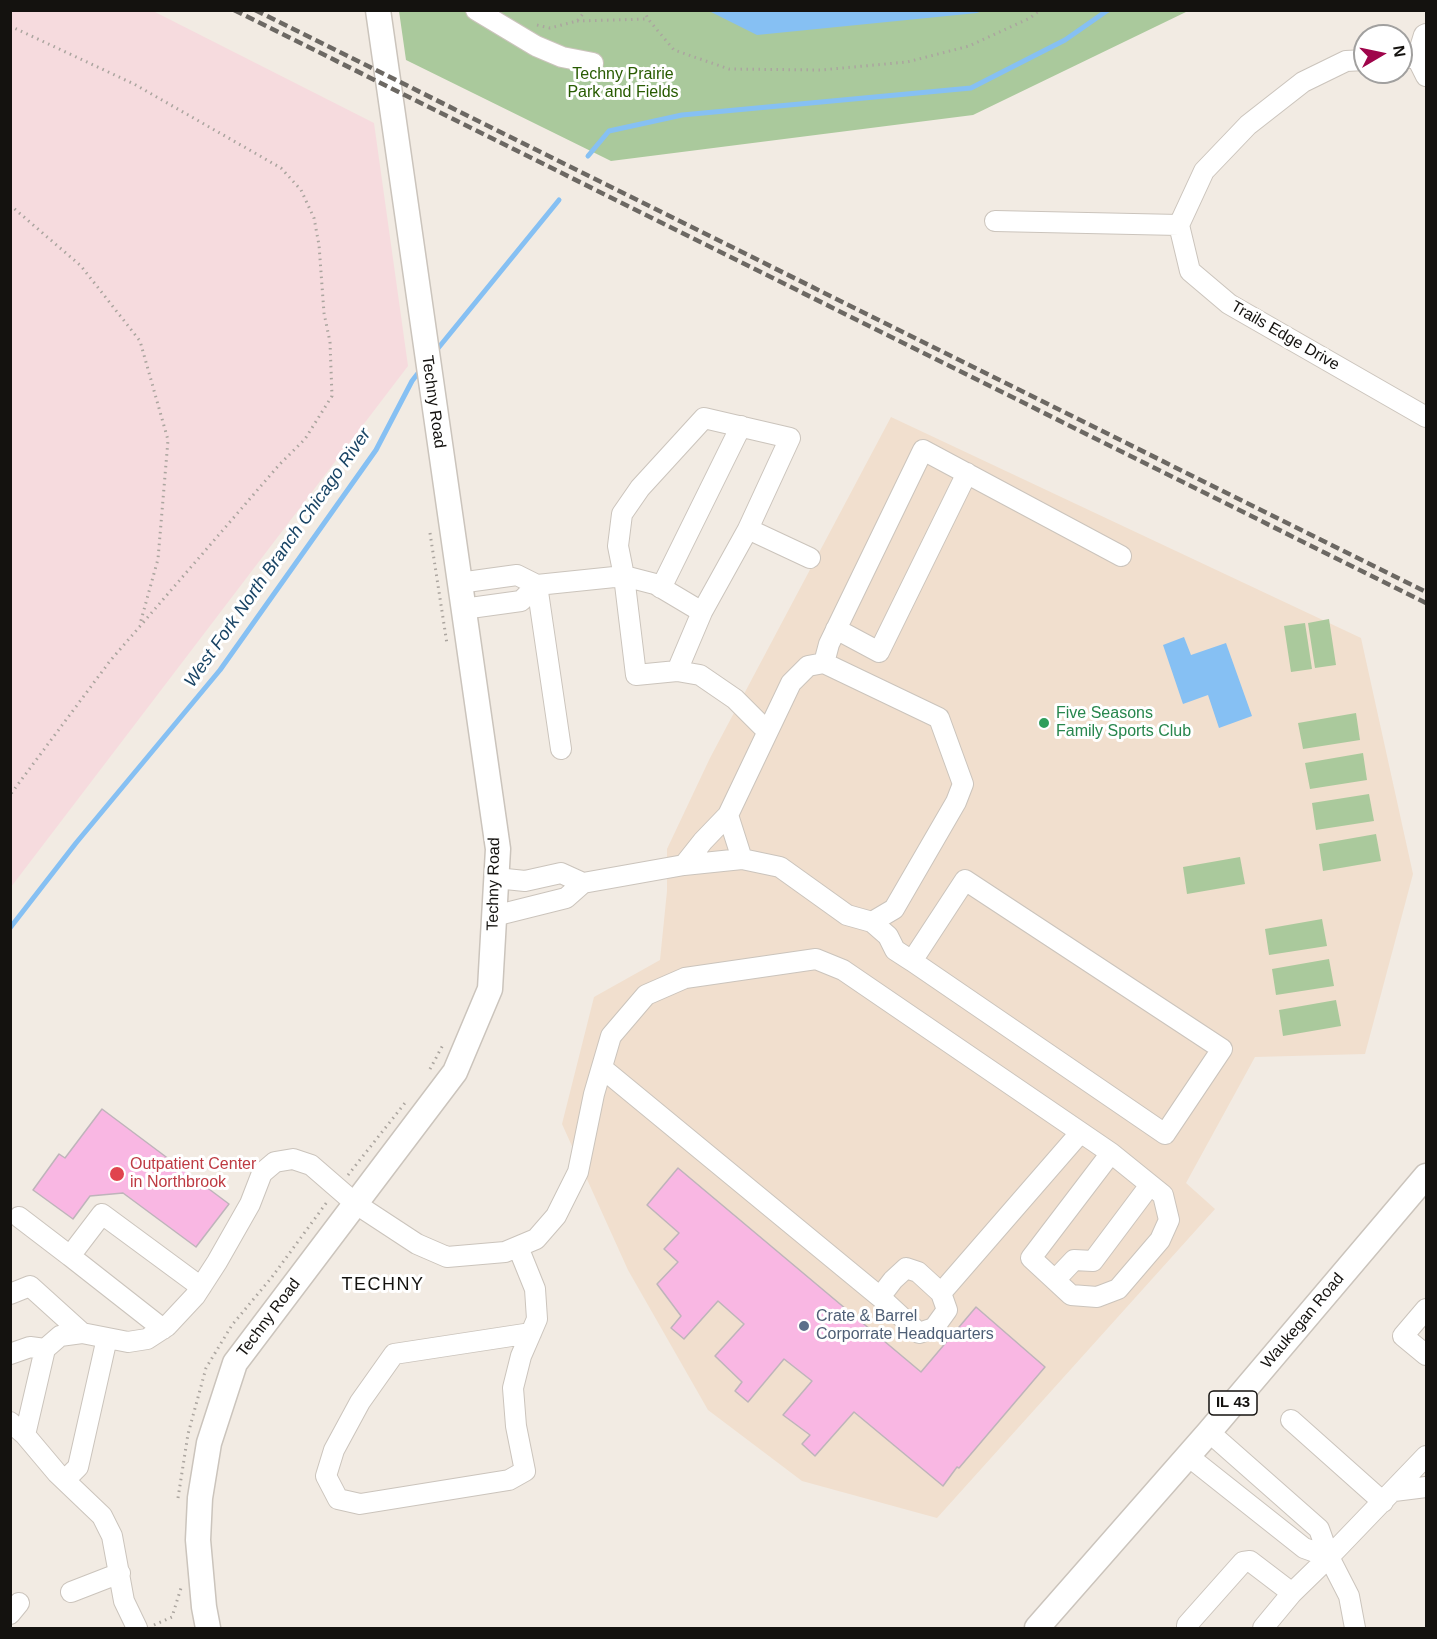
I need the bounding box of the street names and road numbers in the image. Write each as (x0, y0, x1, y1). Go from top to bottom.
street label: Trails Edge Drive (1227, 297, 1343, 375)
street label: Techny Road (417, 354, 449, 450)
street label: Techny Road (484, 837, 504, 931)
street label: Waukegan Road (1258, 1269, 1348, 1373)
street label: Techny Road (233, 1275, 305, 1361)
road number: IL 43 (1209, 1391, 1257, 1415)

